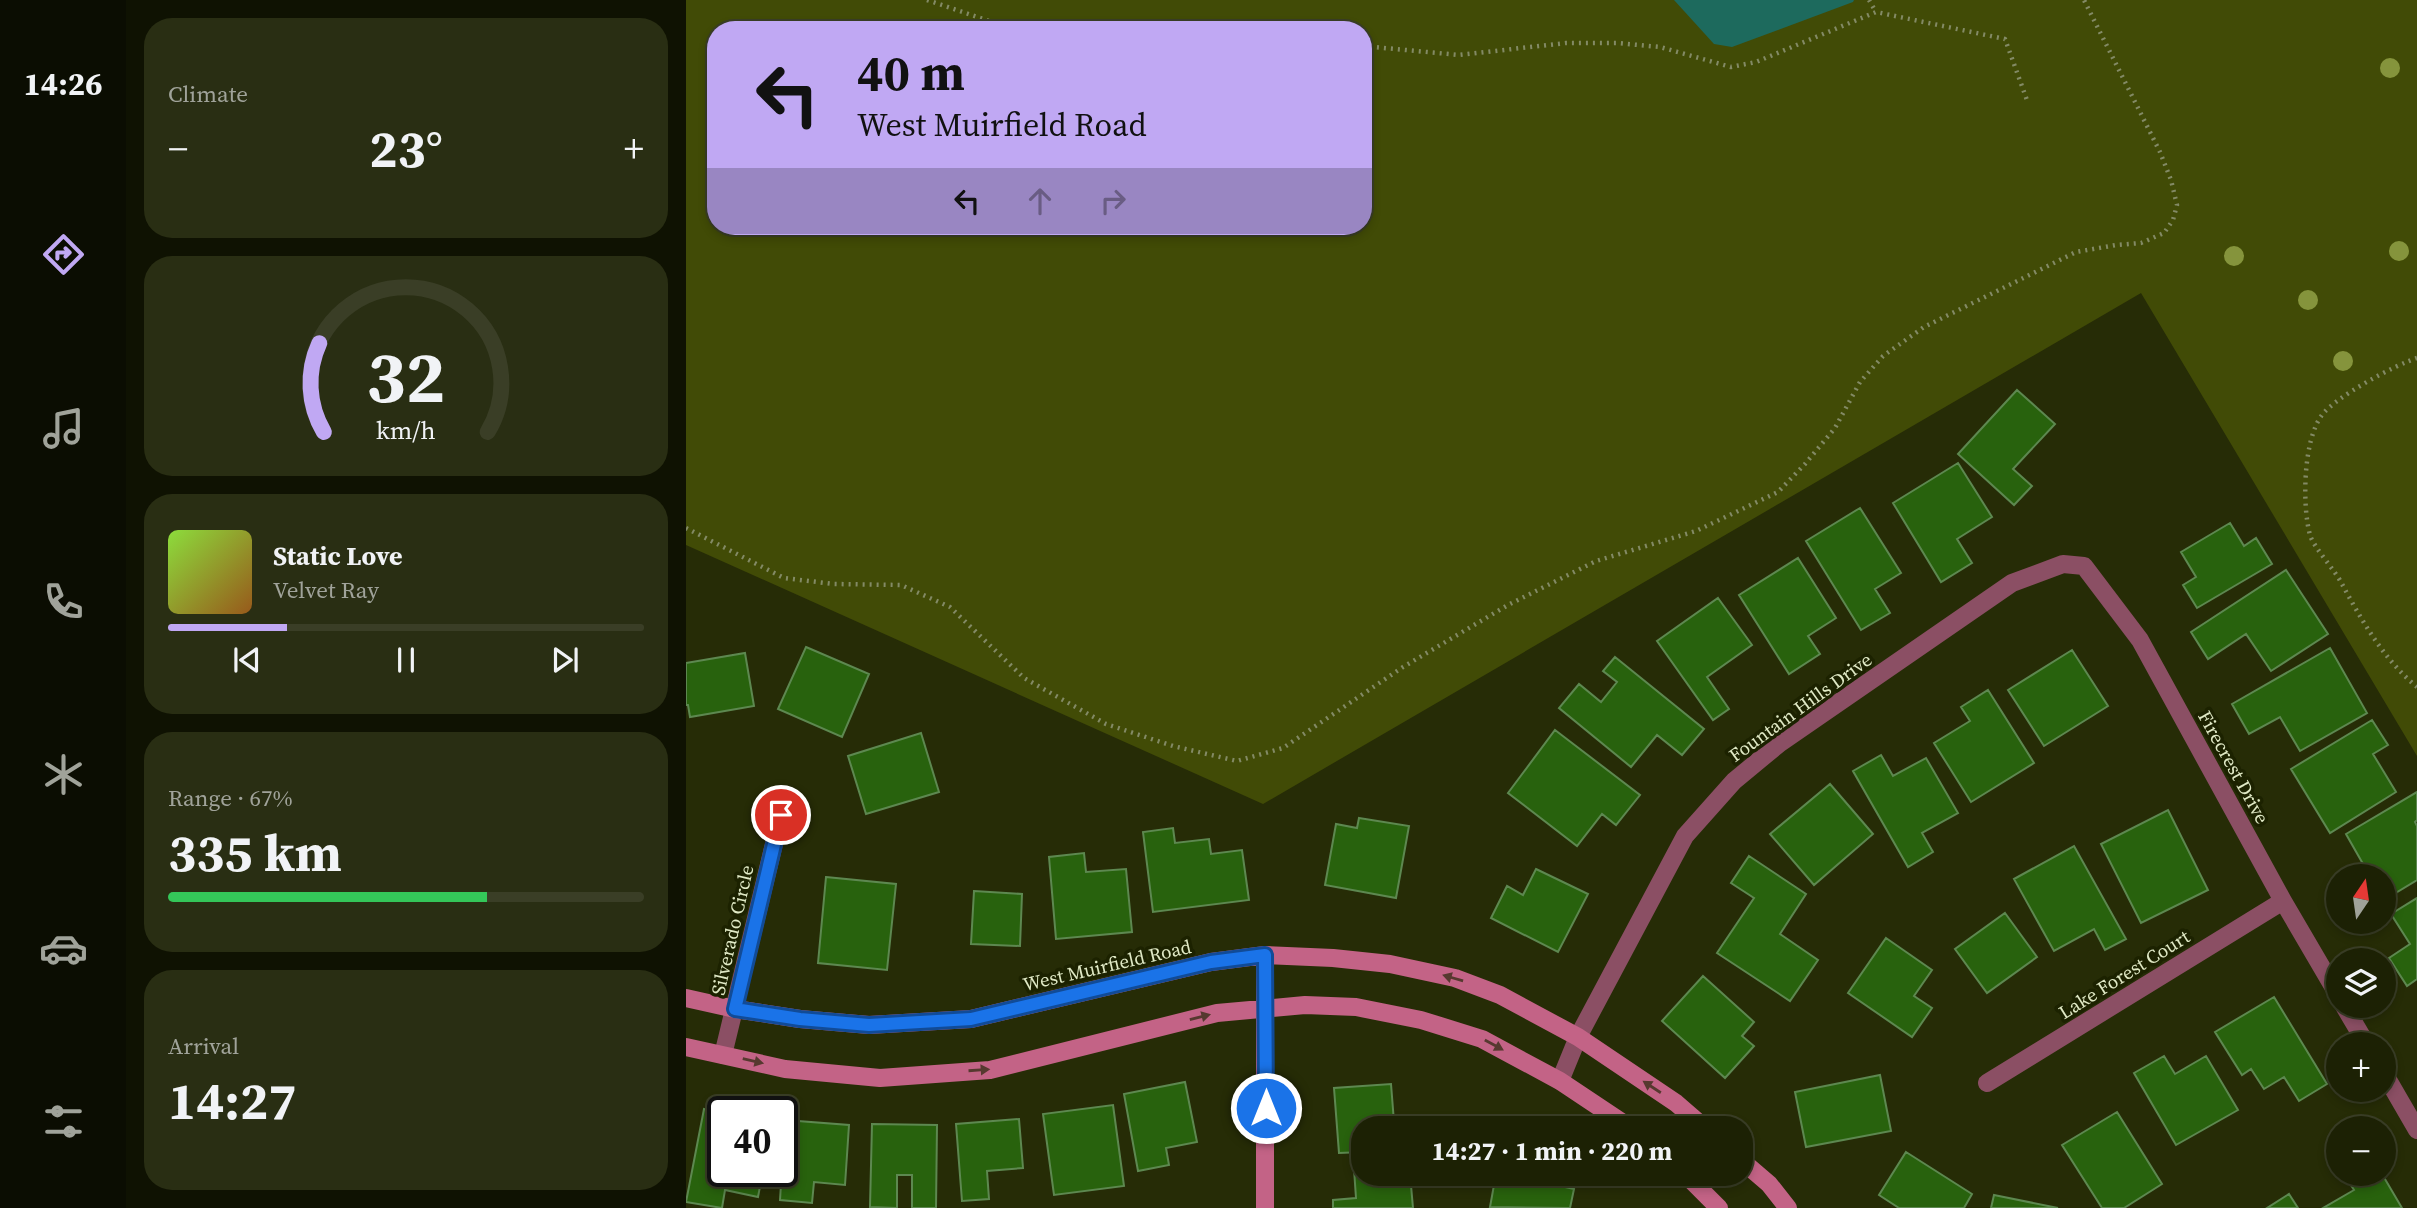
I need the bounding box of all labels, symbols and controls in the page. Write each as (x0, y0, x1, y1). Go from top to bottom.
text: 40 m (857, 39, 965, 106)
icon: left (742, 49, 833, 140)
text: 14:26 (24, 62, 102, 106)
text: Climate (168, 78, 248, 110)
text: West Muirfield Road (857, 103, 1147, 147)
text: 23° (369, 113, 443, 184)
text: − (168, 123, 188, 175)
text: + (624, 123, 644, 175)
icon: left (948, 182, 986, 220)
icon: ahead (1021, 182, 1059, 220)
icon: right (1094, 182, 1132, 220)
icon: directions (39, 230, 88, 279)
text: 32 (367, 327, 445, 426)
icon: music (39, 404, 88, 453)
text: km/h (376, 413, 436, 447)
text: Static Love (273, 538, 402, 574)
text: Velvet Ray (273, 574, 379, 606)
icon: phone (39, 577, 88, 626)
icon: previous (228, 641, 266, 679)
icon: pause (387, 641, 425, 679)
icon: next (546, 641, 584, 679)
street label: Fountain Hills Drive (1723, 646, 1877, 768)
street label: Firecrest Drive (2192, 706, 2276, 828)
icon: climate (39, 750, 88, 799)
text: Range · 67% (168, 782, 293, 814)
pin (751, 785, 811, 845)
icon: arrive (762, 796, 800, 834)
text: 335 km (168, 817, 342, 888)
street label: Silverado Circle (704, 862, 760, 998)
north arrow (2326, 864, 2396, 934)
map controls (2326, 864, 2396, 1186)
street label: Lake Forest Court (2053, 923, 2195, 1025)
icon: car (39, 924, 88, 973)
street label: West Muirfield Road (1020, 933, 1194, 997)
button: layers (2326, 948, 2396, 1018)
one-way arrow (1443, 973, 1464, 983)
one-way arrow (1189, 1011, 1211, 1022)
text: Arrival (168, 1030, 239, 1062)
button: + (2326, 1032, 2396, 1102)
one-way arrow (1484, 1040, 1504, 1051)
one-way arrow (742, 1056, 764, 1067)
one-way arrow (968, 1064, 990, 1075)
text: 14:27 (168, 1065, 296, 1136)
position arrow (1229, 1071, 1303, 1145)
one-way arrow (1643, 1080, 1661, 1094)
speed limit sign: 40 (707, 1096, 798, 1187)
icon: filters (39, 1097, 88, 1146)
button: − (2326, 1116, 2396, 1186)
text: 14:27 · 1 min · 220 m (1432, 1133, 1672, 1169)

